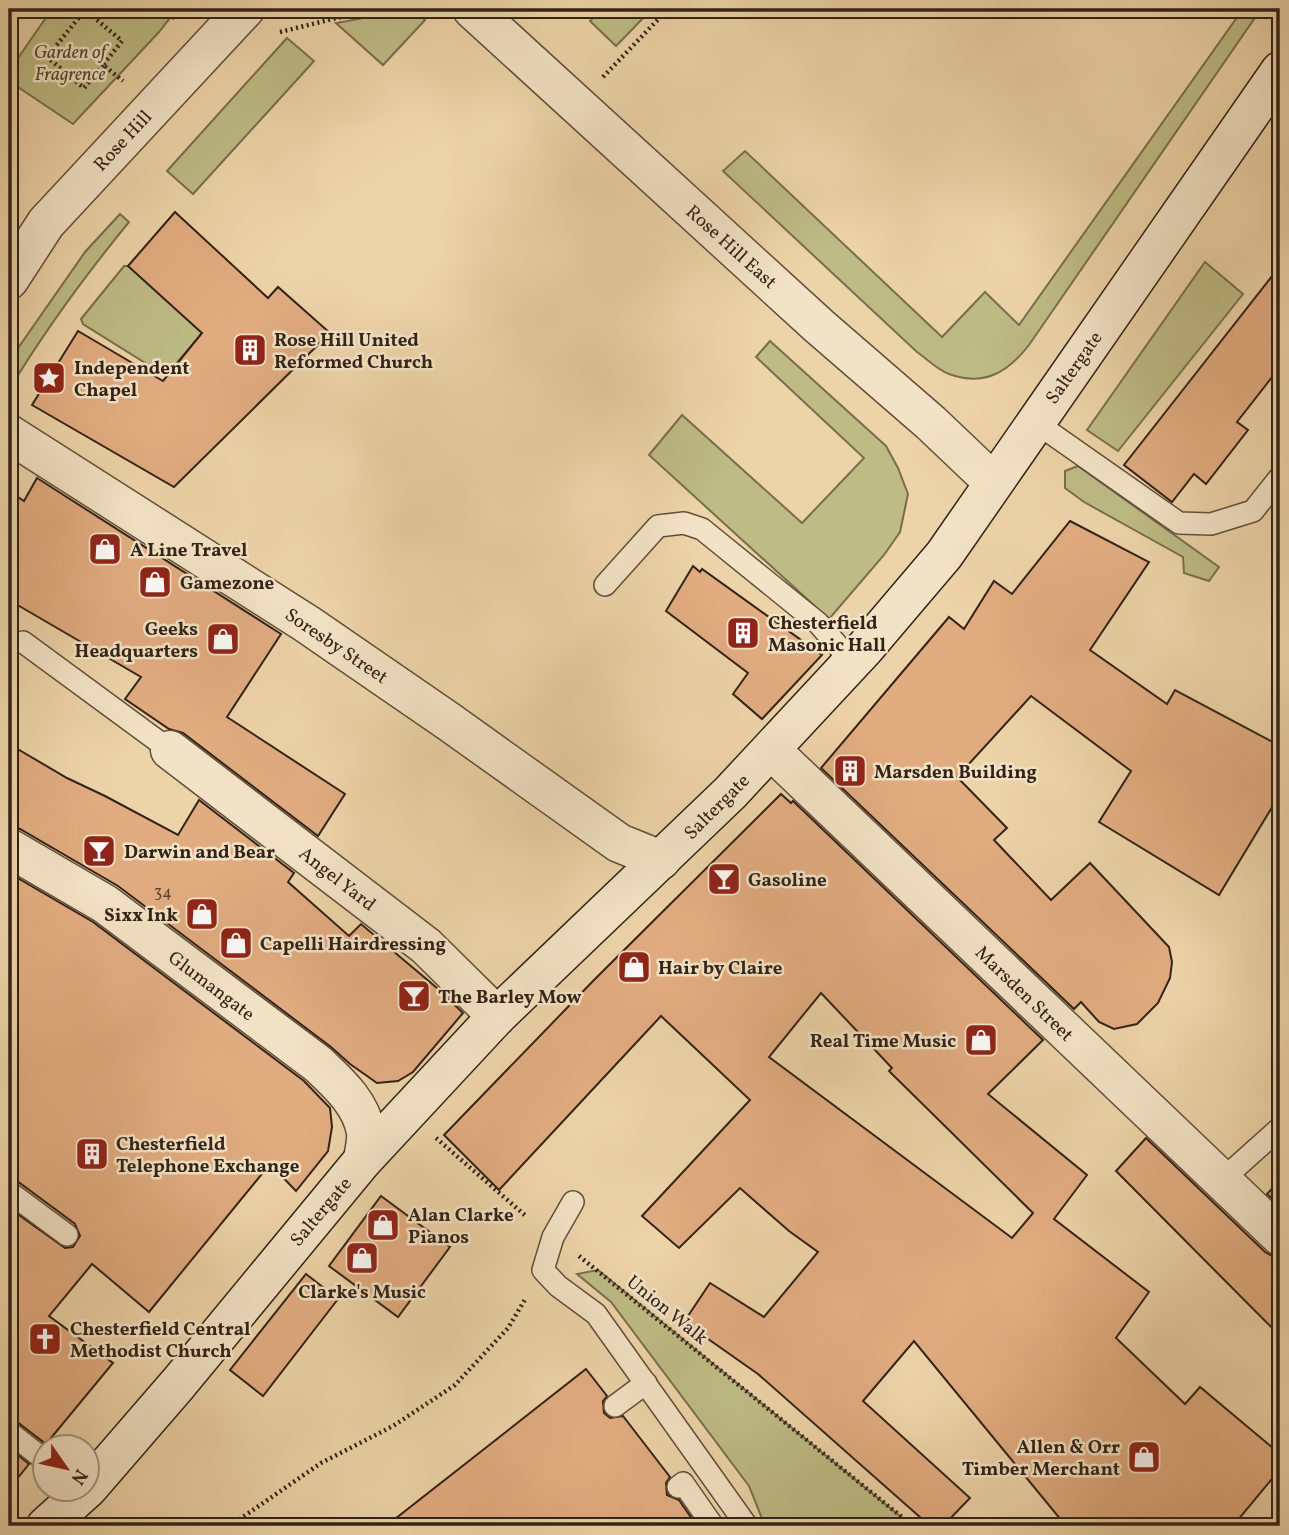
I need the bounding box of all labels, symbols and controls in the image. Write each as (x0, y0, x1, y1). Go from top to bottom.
park label: Garden of Fragrence (34, 40, 110, 88)
street label: Rose Hill (88, 105, 159, 178)
street label: Rose Hill East (679, 200, 782, 296)
street label: Saltergate (1040, 327, 1109, 410)
place label: Rose Hill United Reformed Church (274, 328, 433, 376)
building icon: Rose Hill United Reformed Church (231, 331, 269, 369)
place label: Independent Chapel (74, 356, 189, 404)
place icon: Independent Chapel (30, 359, 68, 397)
shop icon: A Line Travel (86, 530, 124, 568)
place label: A Line Travel (130, 538, 247, 564)
shop icon: Gamezone (136, 563, 174, 601)
place label: Gamezone (180, 571, 274, 597)
street label: Soresby Street (279, 603, 393, 691)
place label: Chesterfield Masonic Hall (768, 611, 886, 659)
building icon: Chesterfield Masonic Hall (724, 614, 762, 652)
place label: Geeks Headquarters (75, 617, 198, 665)
shop icon: Geeks Headquarters (204, 620, 242, 658)
building icon: Marsden Building (831, 752, 869, 790)
place label: Marsden Building (874, 760, 1037, 786)
street label: Saltergate (679, 769, 756, 846)
bar icon: Darwin and Bear (80, 832, 118, 870)
place label: Darwin and Bear (124, 840, 275, 866)
street label: Angel Yard (293, 841, 381, 918)
bar icon: Gasoline (705, 860, 743, 898)
place label: Gasoline (748, 868, 827, 894)
house number: 34 (154, 882, 172, 904)
shop icon: Sixx Ink (183, 895, 221, 933)
place label: Sixx Ink (104, 903, 178, 929)
shop icon: Capelli Hairdressing (217, 924, 255, 962)
place label: Capelli Hairdressing (260, 932, 446, 958)
street label: Marsden Street (969, 941, 1079, 1048)
street label: Glumangate (162, 945, 259, 1028)
shop icon: Hair by Claire (615, 948, 653, 986)
place label: Hair by Claire (658, 956, 783, 982)
bar icon: The Barley Mow (395, 977, 433, 1015)
place label: The Barley Mow (438, 985, 582, 1011)
shop icon: Real Time Music (962, 1021, 1000, 1059)
place label: Real Time Music (810, 1029, 956, 1055)
place label: Chesterfield Telephone Exchange (116, 1132, 300, 1180)
building icon: Chesterfield Telephone Exchange (73, 1135, 111, 1173)
street label: Saltergate (285, 1172, 358, 1253)
place label: Alan Clarke Pianos (408, 1203, 514, 1251)
shop icon: Alan Clarke Pianos (364, 1206, 402, 1244)
shop icon: Clarke's Music (343, 1239, 381, 1277)
street label: Union Walk (621, 1270, 713, 1351)
place label: Clarke's Music (298, 1280, 426, 1306)
place label: Chesterfield Central Methodist Church (70, 1317, 251, 1365)
church icon: Chesterfield Central Methodist Church (26, 1320, 64, 1358)
north arrow (32, 1434, 102, 1504)
place label: Allen & Orr Timber Merchant (962, 1435, 1120, 1483)
shop icon: Allen & Orr Timber Merchant (1125, 1438, 1163, 1476)
text: N (64, 1463, 93, 1490)

